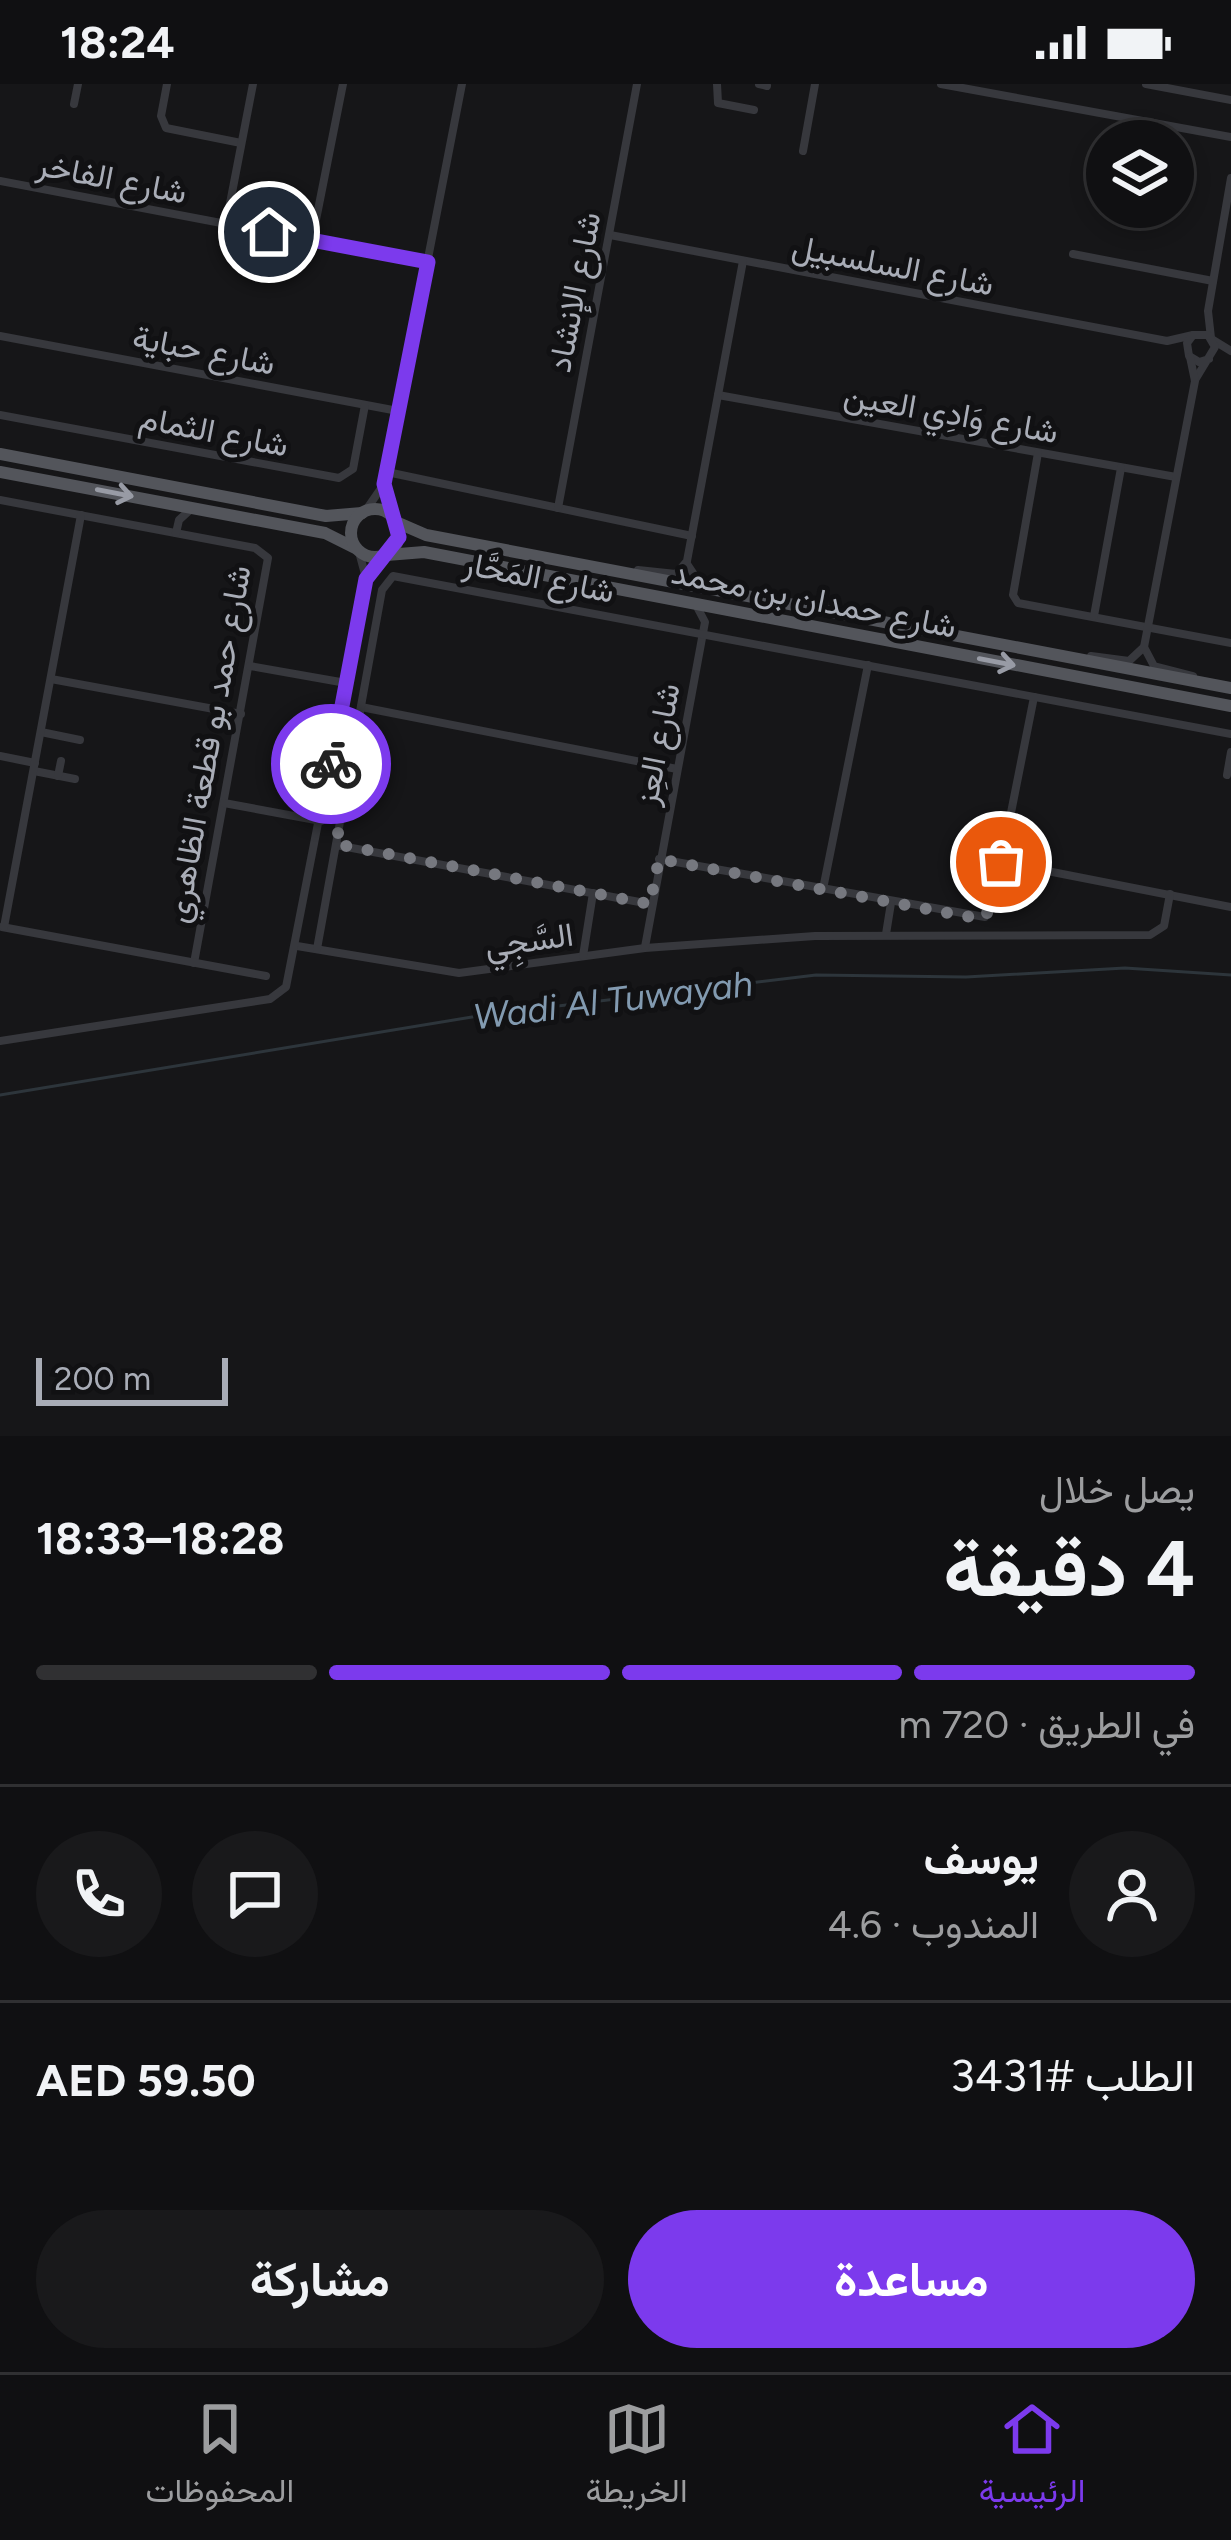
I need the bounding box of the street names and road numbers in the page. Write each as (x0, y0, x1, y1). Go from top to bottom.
street label: شارع الفاخر (32, 144, 190, 215)
street label: شارع الإنشاد (539, 208, 612, 376)
street label: شارع السلسبيل (788, 226, 997, 307)
street label: شارع حباية (129, 317, 278, 386)
street label: شارع وَادِي العين (840, 375, 1061, 458)
street label: شارع الثمام (136, 397, 292, 467)
street label: شارع المَحَّار (459, 543, 618, 614)
street label: شارع حمدان بن محمد (668, 552, 960, 649)
street label: شارع حمد بو قطعة الظاهري (157, 562, 266, 927)
street label: شارع العِز (626, 680, 691, 810)
street label: السَّجِي (482, 915, 577, 972)

